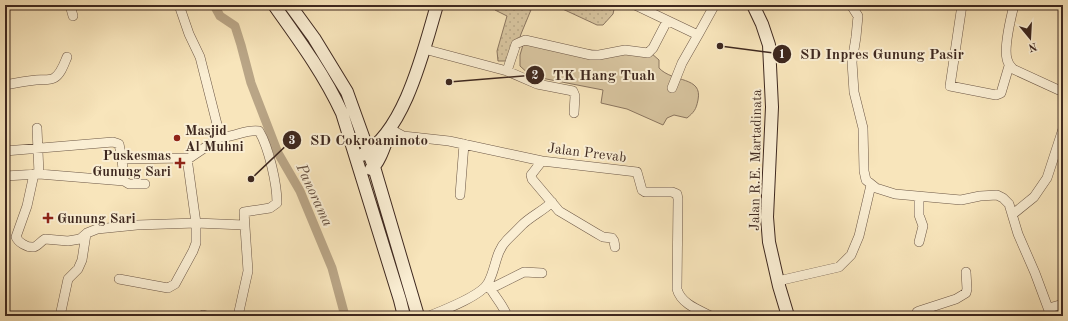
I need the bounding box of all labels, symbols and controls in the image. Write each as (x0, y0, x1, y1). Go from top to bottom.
north arrow (1010, 18, 1050, 58)
callout: SD Inpres Gunung Pasir (772, 40, 972, 67)
text: N (1026, 40, 1038, 53)
text: SD Inpres Gunung Pasir (800, 48, 964, 63)
text: 1 (779, 49, 785, 61)
callout: TK Hang Tuah (525, 61, 663, 88)
text: TK Hang Tuah (553, 69, 655, 84)
text: 2 (532, 70, 539, 82)
street label: Jalan R.E. Martadinata (748, 89, 764, 231)
place label: Masjid Al Muhni (185, 124, 244, 154)
callout: SD Cokroaminoto (282, 126, 436, 153)
marker: Masjid Al Muhni (172, 133, 182, 143)
text: SD Cokroaminoto (310, 134, 428, 149)
text: 3 (289, 135, 296, 147)
street label: Jalan Prevab (547, 141, 627, 165)
place label: Puskesmas Gunung Sari (92, 149, 171, 179)
marker: Puskesmas Gunung Sari (174, 157, 186, 169)
water label: Panorama (292, 161, 335, 229)
marker: Gunung Sari (42, 212, 54, 224)
place label: Gunung Sari (57, 212, 136, 226)

